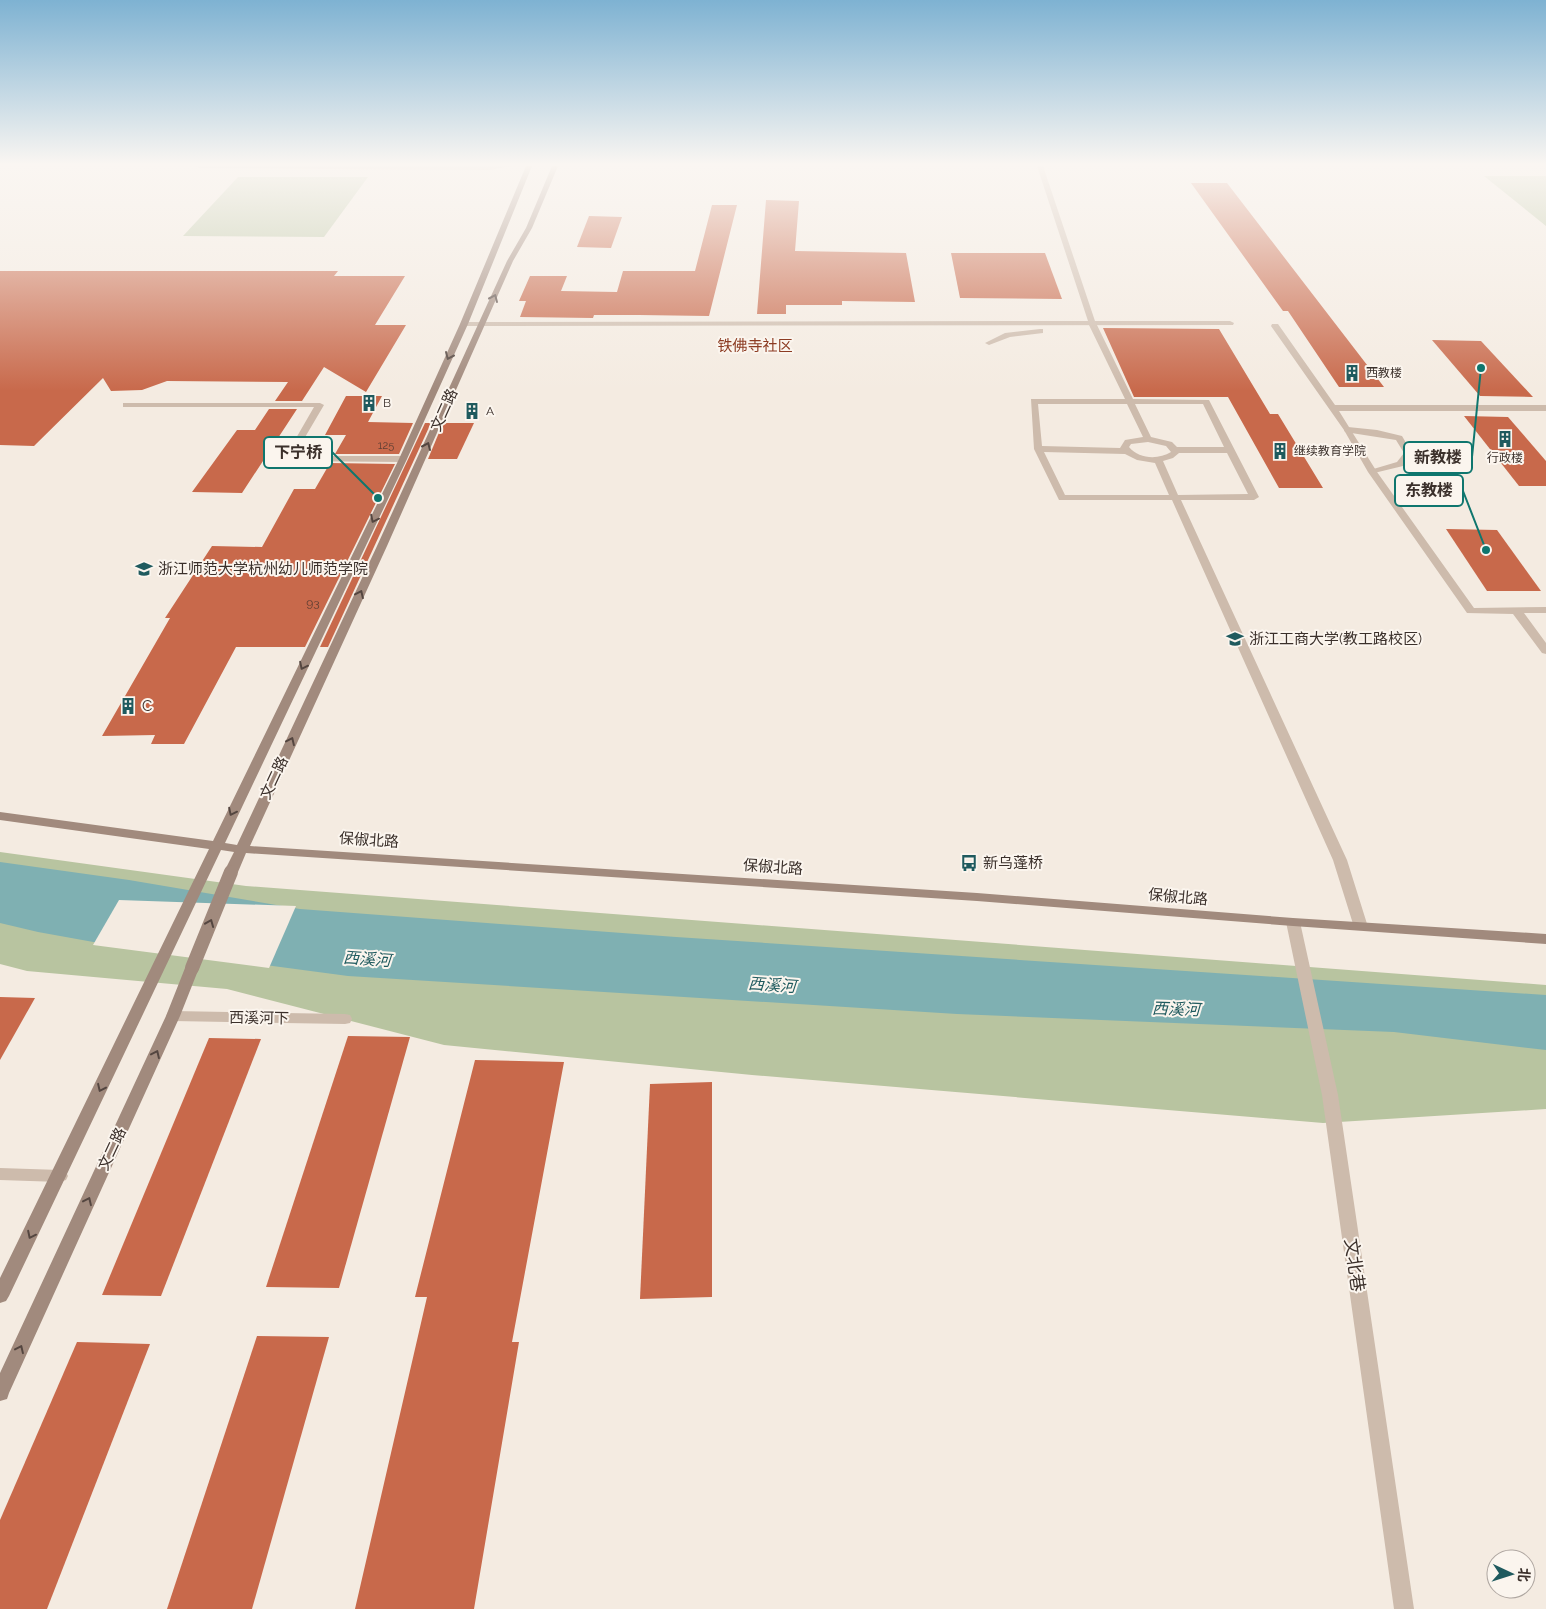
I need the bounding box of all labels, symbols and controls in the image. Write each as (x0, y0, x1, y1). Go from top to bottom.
one-way arrow (487, 294, 498, 303)
district label: 铁佛寺社区 (717, 337, 793, 355)
one-way arrow (445, 351, 456, 360)
building icon: 西教楼 (1342, 363, 1362, 383)
place label: 西教楼 (1366, 366, 1402, 380)
street label: 文二路 (427, 386, 461, 434)
building icon: B (359, 393, 379, 413)
place label: B (383, 396, 391, 410)
building icon: A (462, 401, 482, 421)
place label: A (486, 404, 494, 418)
building icon: 行政楼 (1495, 429, 1515, 449)
callout: 下宁桥 (264, 437, 332, 468)
house number: 125 (378, 439, 394, 452)
building icon: 继续教育学院 (1270, 441, 1290, 461)
one-way arrow (421, 442, 432, 451)
callout: 新教楼 (1404, 442, 1472, 473)
text: 下宁桥 (274, 443, 323, 462)
place label: 继续教育学院 (1294, 444, 1366, 458)
text: 新教楼 (1414, 448, 1462, 467)
place label: 行政楼 (1487, 451, 1523, 465)
callout: 东教楼 (1395, 475, 1463, 506)
text: 东教楼 (1405, 481, 1453, 500)
one-way arrow (370, 514, 380, 523)
school or university icon: 浙江师范大学杭州幼儿师范学院 (134, 559, 154, 579)
place label: 浙江师范大学杭州幼儿师范学院 (158, 560, 368, 578)
one-way arrow (354, 590, 364, 599)
house number: 93 (306, 596, 320, 610)
school or university icon: 浙江工商大学(教工路校区) (1225, 629, 1245, 649)
place label: 浙江工商大学(教工路校区) (1249, 630, 1422, 648)
one-way arrow (299, 660, 309, 669)
building icon: C (118, 696, 138, 716)
place label: C (142, 697, 152, 715)
one-way arrow (285, 737, 295, 746)
street label: 文二路 (256, 754, 292, 802)
one-way arrow (228, 807, 238, 816)
street label: 保俶北路 (338, 829, 400, 851)
bus stop icon: 新乌蓬桥 (959, 853, 979, 873)
place label: 新乌蓬桥 (983, 854, 1043, 872)
street label: 保俶北路 (742, 856, 804, 878)
street label: 保俶北路 (1147, 885, 1209, 909)
one-way arrow (204, 919, 215, 928)
water label: 西溪河 (342, 948, 395, 970)
water label: 西溪河 (747, 974, 800, 996)
water label: 西溪河 (1152, 999, 1203, 1019)
street label: 西溪河下 (229, 1008, 289, 1028)
one-way arrow (149, 1050, 159, 1059)
one-way arrow (97, 1083, 107, 1092)
street label: 文二路 (94, 1125, 130, 1173)
one-way arrow (82, 1197, 92, 1206)
one-way arrow (27, 1229, 37, 1238)
street label: 文北巷 (1341, 1237, 1369, 1293)
one-way arrow (14, 1345, 25, 1354)
north arrow (1486, 1549, 1536, 1599)
text: 北 (1515, 1567, 1532, 1582)

